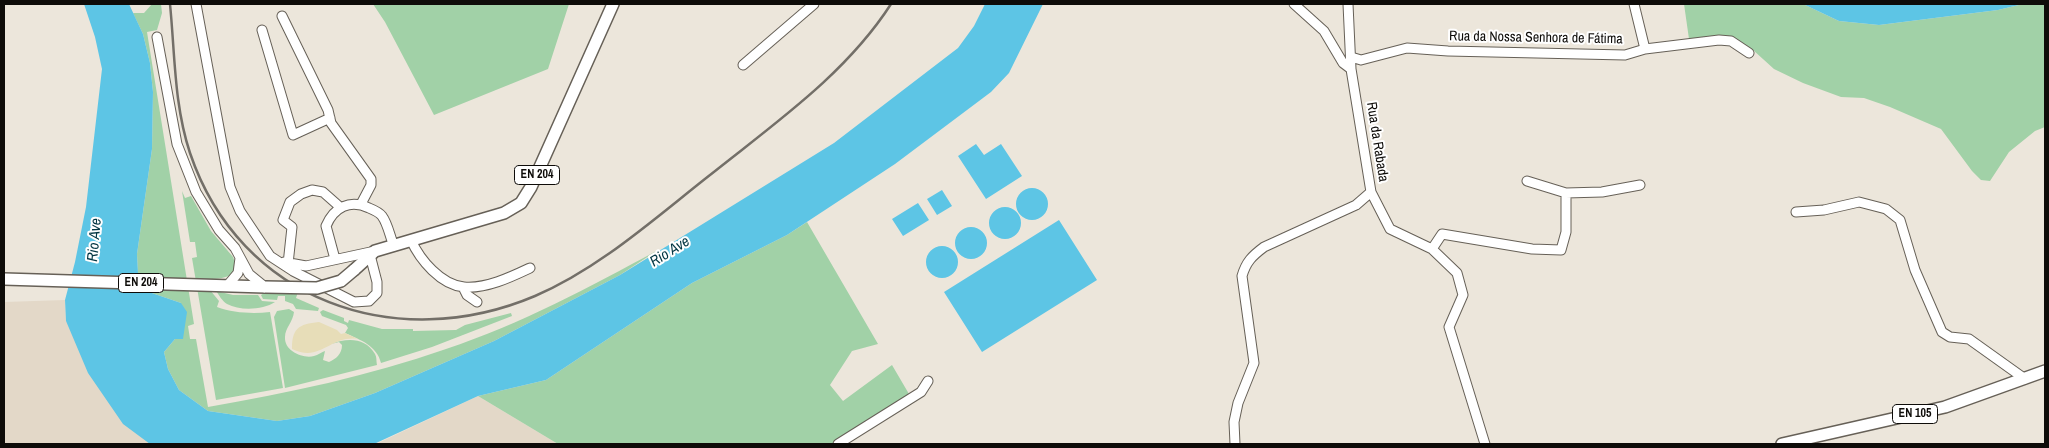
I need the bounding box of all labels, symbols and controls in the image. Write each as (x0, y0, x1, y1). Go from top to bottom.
street label: Rua da Nossa Senhora de Fátima (1449, 28, 1623, 48)
street label: Rua da Rabada (1362, 101, 1392, 183)
road number: EN 204 (514, 166, 560, 184)
water label: Rio Ave (84, 218, 106, 262)
water label: Rio Ave (647, 233, 693, 271)
road number: EN 204 (118, 274, 164, 292)
road number: EN 105 (1892, 404, 1938, 424)

